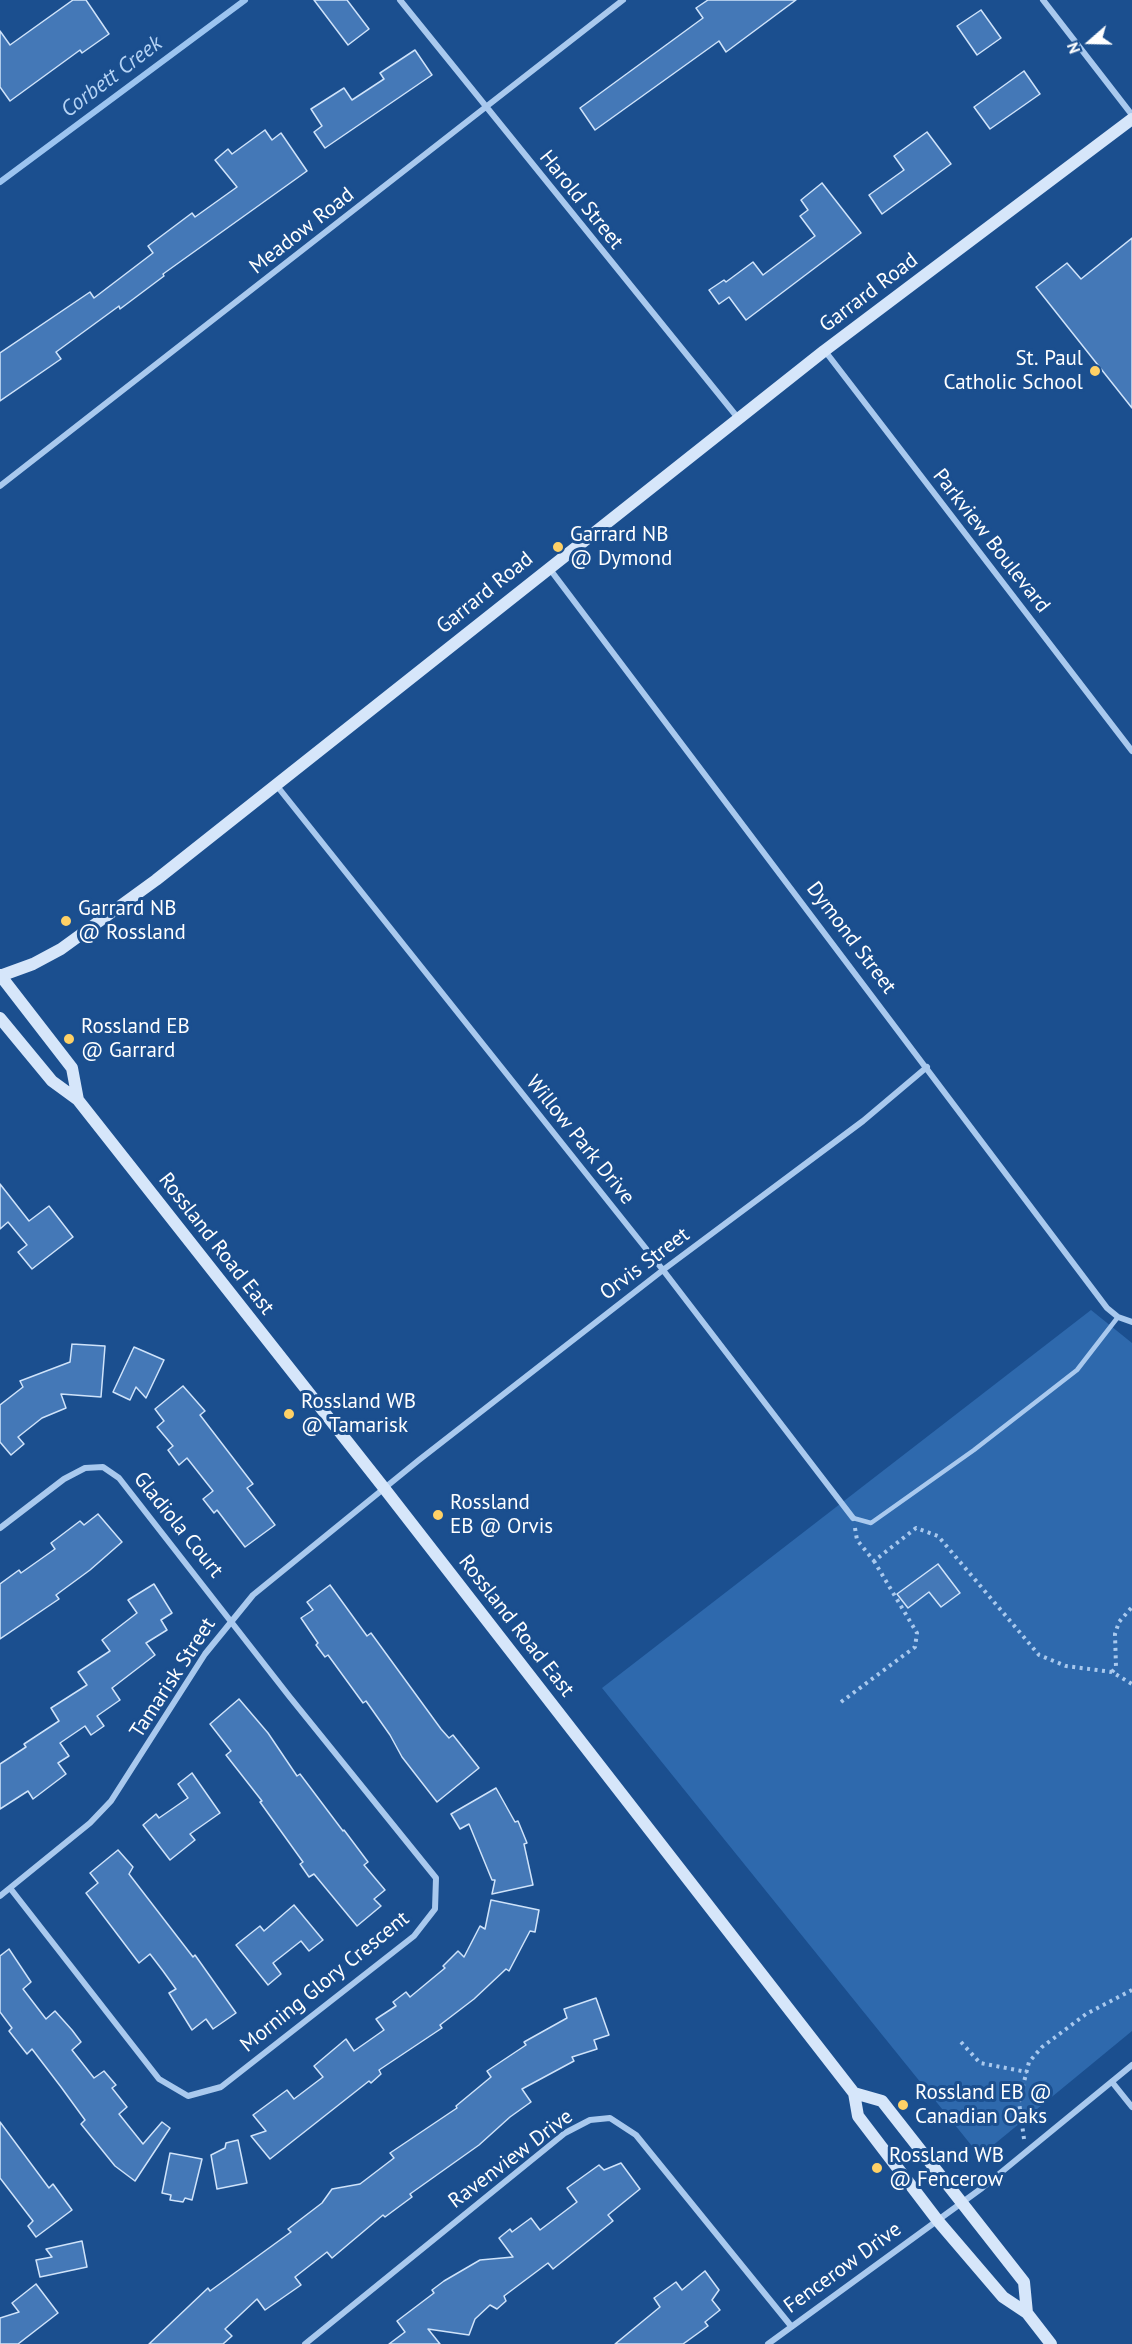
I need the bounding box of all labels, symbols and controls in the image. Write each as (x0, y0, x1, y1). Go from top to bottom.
north arrow (1060, 12, 1120, 72)
water label: Corbett Creek (56, 31, 168, 123)
text: N (1062, 40, 1084, 57)
street label: Harold Street (534, 146, 628, 254)
street label: Meadow Road (245, 182, 359, 280)
street label: Garrard Road (815, 248, 923, 338)
place label: St. Paul Catholic School (943, 346, 1083, 396)
marker: St. Paul Catholic School (1088, 364, 1102, 378)
street label: Parkview Boulevard (927, 464, 1055, 618)
place label: Garrard NB @ Dymond (570, 522, 672, 572)
marker: Garrard NB @ Dymond (551, 540, 565, 554)
street label: Garrard Road (432, 547, 538, 639)
street label: Dymond Street (801, 877, 901, 999)
place label: Garrard NB @ Rossland (78, 896, 186, 946)
marker: Garrard NB @ Rossland (59, 914, 73, 928)
place label: Rossland EB @ Garrard (81, 1014, 190, 1064)
marker: Rossland EB @ Garrard (62, 1032, 76, 1046)
street label: Willow Park Drive (520, 1070, 640, 1210)
street label: Rossland Road East (153, 1168, 279, 1320)
street label: Orvis Street (595, 1222, 695, 1306)
place label: Rossland WB @ Tamarisk (301, 1389, 416, 1439)
marker: Rossland WB @ Tamarisk (282, 1407, 296, 1421)
street label: Gladiola Court (128, 1467, 228, 1583)
place label: Rossland EB @ Orvis (450, 1490, 553, 1540)
marker: Rossland EB @ Orvis (431, 1508, 445, 1522)
street label: Rossland Road East (453, 1550, 579, 1702)
street label: Tamarisk Street (125, 1613, 221, 1743)
street label: Morning Glory Crescent (236, 1906, 414, 2058)
place label: Rossland EB @ Canadian Oaks (915, 2080, 1052, 2130)
marker: Rossland EB @ Canadian Oaks (896, 2098, 910, 2112)
street label: Ravenview Drive (444, 2104, 578, 2214)
place label: Rossland WB @ Fencerow (889, 2143, 1004, 2193)
marker: Rossland WB @ Fencerow (870, 2161, 884, 2175)
street label: Fencerow Drive (779, 2217, 907, 2319)

